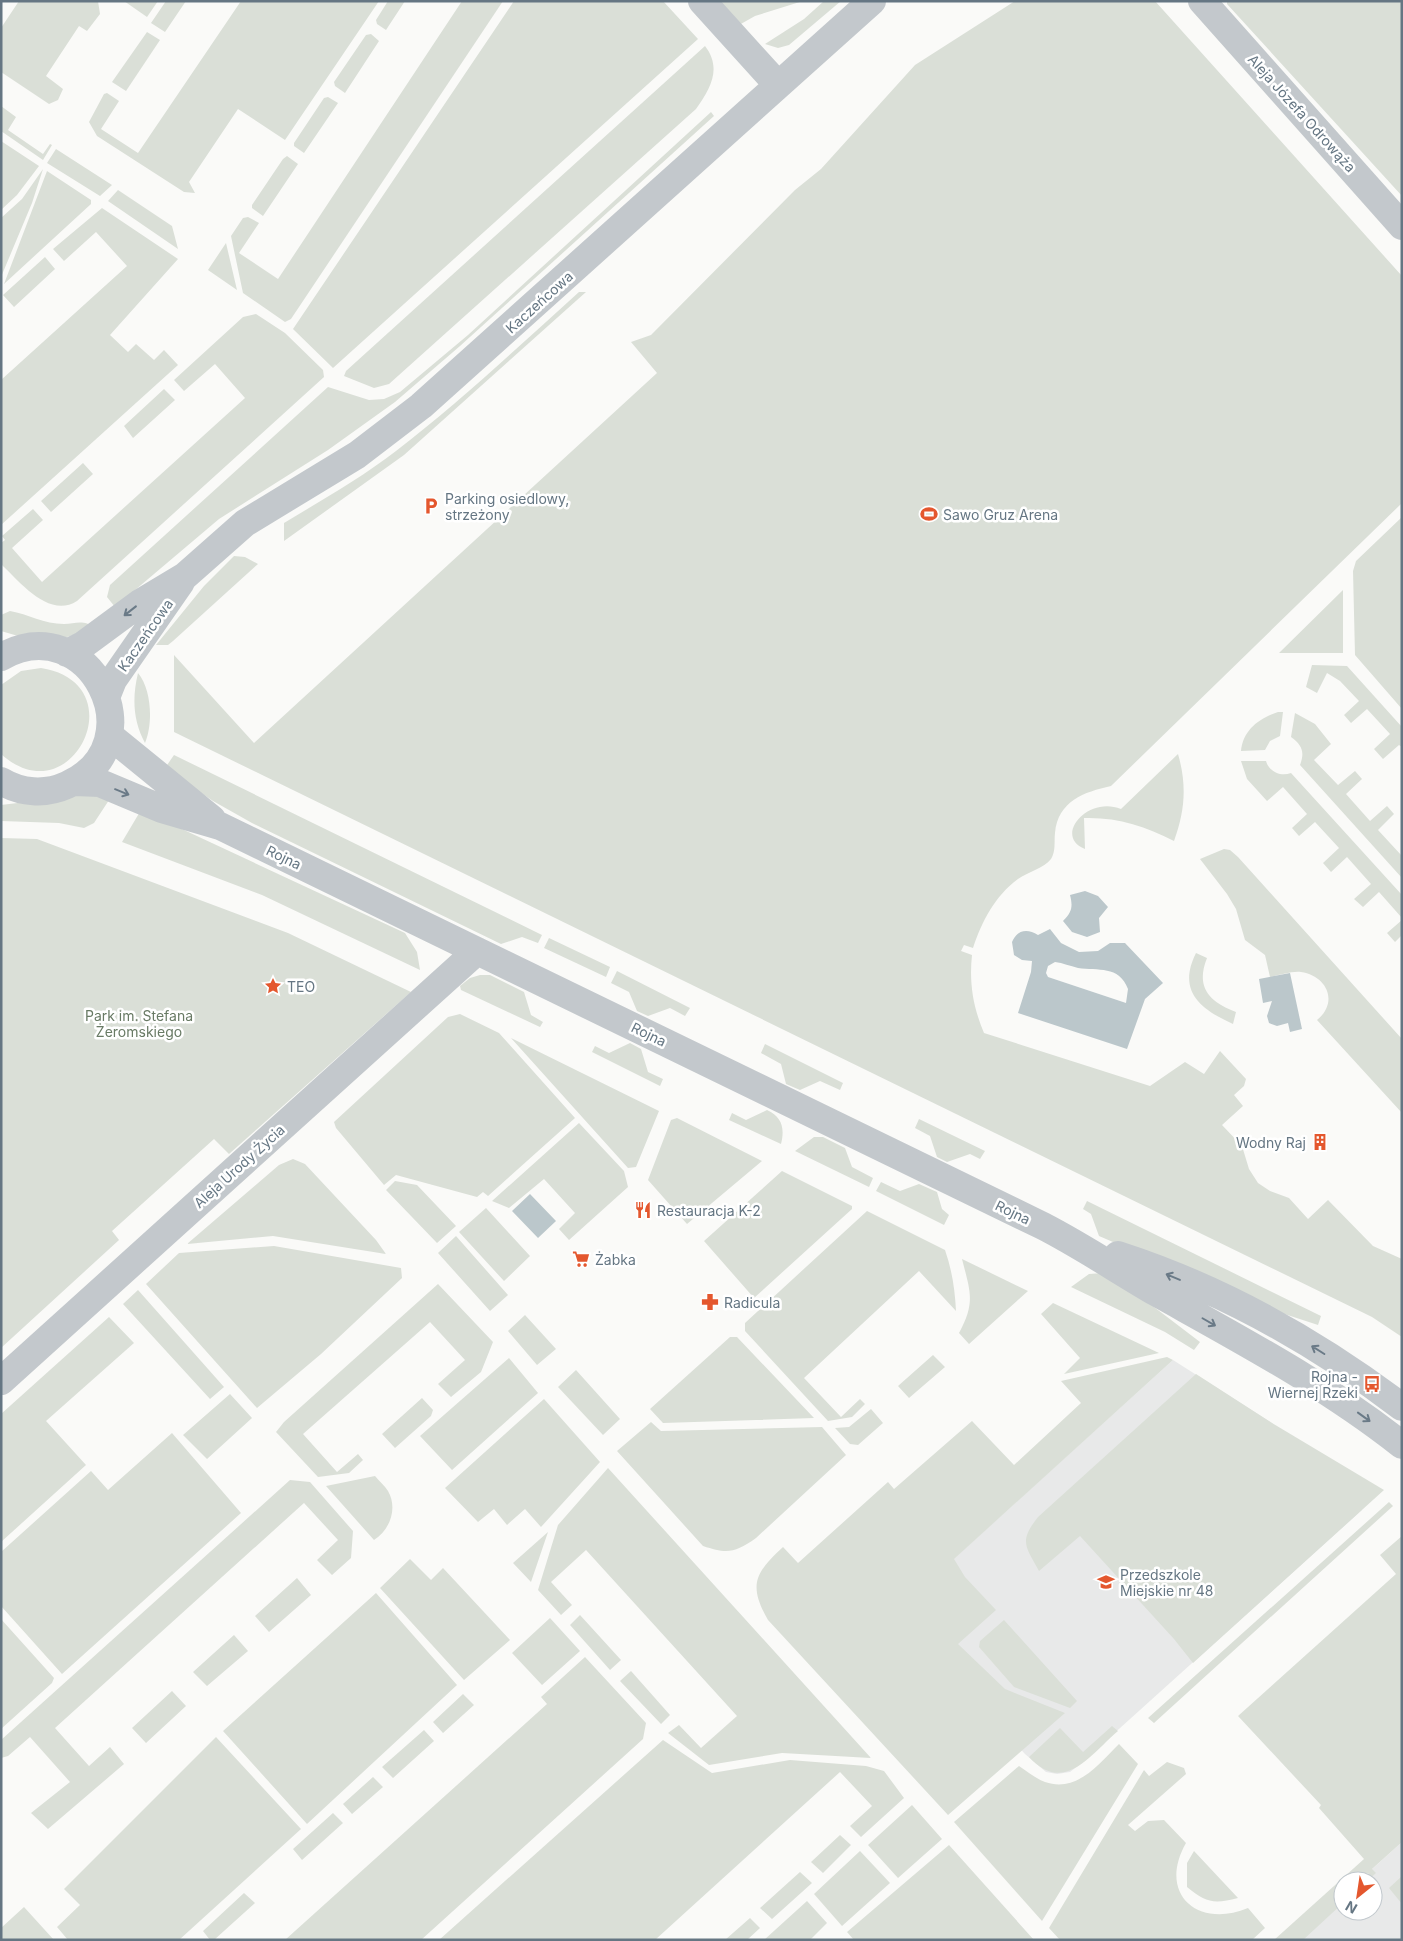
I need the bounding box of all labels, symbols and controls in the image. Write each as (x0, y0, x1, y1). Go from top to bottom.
street label: Aleja Józefa Odrowąża (1245, 51, 1359, 175)
street label: Kaczeńcowa (502, 267, 576, 337)
place label: Parking osiedlowy, strzeżony (445, 490, 569, 523)
parking icon: Parking osiedlowy, strzeżony (421, 496, 441, 516)
sports icon: Sawo Gruz Arena (919, 504, 939, 524)
place label: Sawo Gruz Arena (943, 506, 1058, 523)
street label: Kaczeńcowa (114, 596, 176, 674)
one-way arrow (124, 606, 137, 617)
one-way arrow (114, 788, 129, 797)
street label: Rojna (264, 841, 304, 873)
place icon: TEO (263, 976, 283, 996)
place label: TEO (287, 978, 315, 995)
park label: Park im. Stefana Żeromskiego (85, 1007, 193, 1040)
street label: Rojna (629, 1018, 669, 1050)
street label: Aleja Urody Życia (190, 1121, 288, 1211)
building icon: Wodny Raj (1310, 1132, 1330, 1152)
place label: Wodny Raj (1236, 1134, 1306, 1151)
street label: Rojna (993, 1196, 1033, 1228)
restaurant icon: Restauracja K-2 (633, 1200, 653, 1220)
place label: Restauracja K-2 (657, 1202, 761, 1219)
supermarket icon: Żabka (571, 1249, 591, 1269)
place label: Żabka (595, 1251, 636, 1268)
one-way arrow (1166, 1271, 1181, 1281)
pharmacy icon: Radicula (700, 1292, 720, 1312)
place label: Radicula (724, 1294, 780, 1311)
one-way arrow (1201, 1318, 1216, 1328)
one-way arrow (1311, 1344, 1325, 1355)
place label: Rojna - Wiernej Rzeki (1268, 1368, 1358, 1401)
bus stop icon: Rojna - Wiernej Rzeki (1362, 1374, 1382, 1394)
one-way arrow (1357, 1412, 1371, 1422)
place label: Przedszkole Miejskie nr 48 (1120, 1566, 1213, 1599)
school or university icon: Przedszkole Miejskie nr 48 (1096, 1572, 1116, 1592)
north arrow (1333, 1871, 1383, 1921)
text: N (1342, 1898, 1360, 1918)

